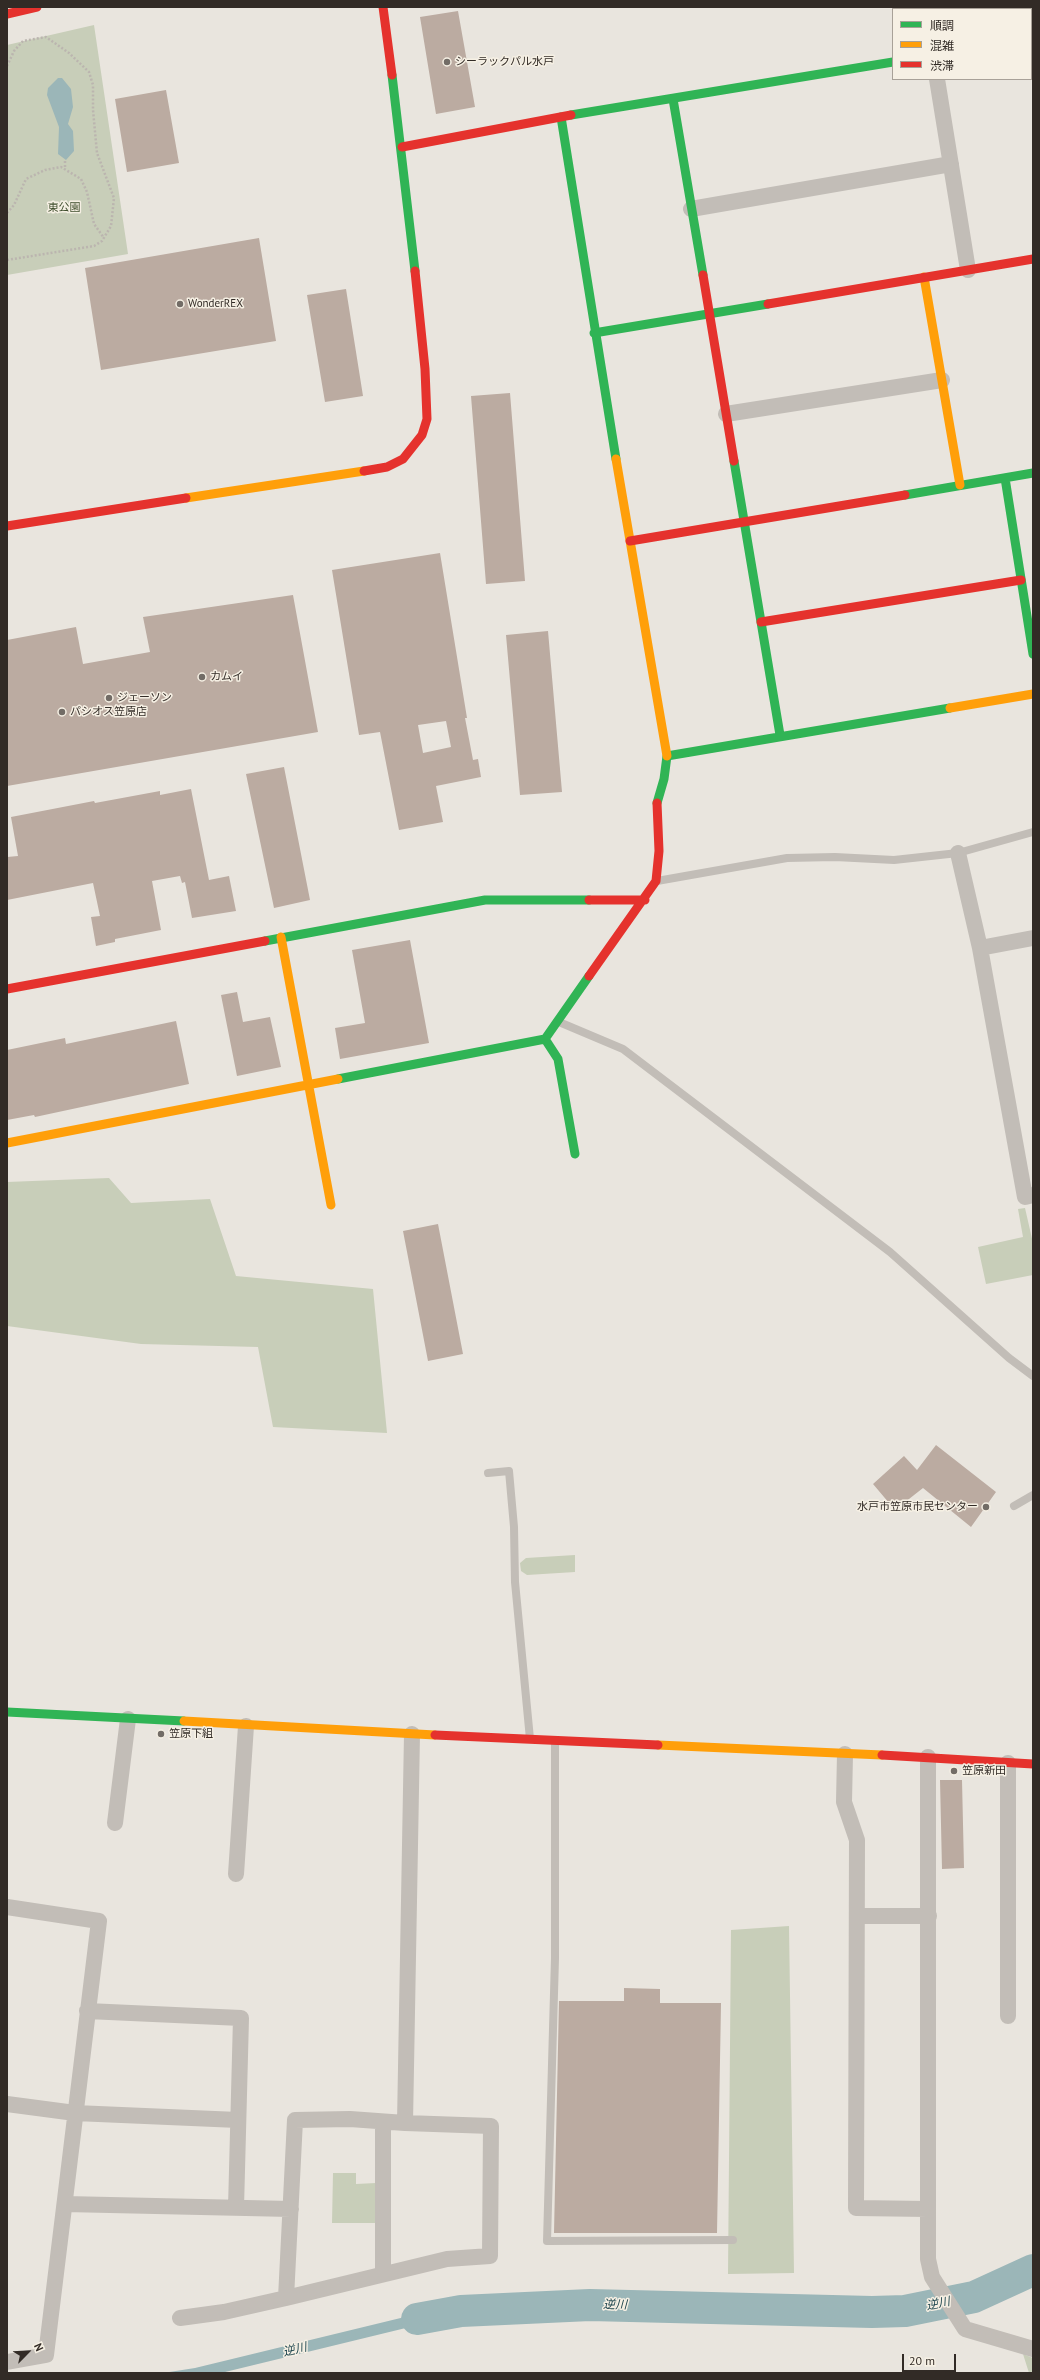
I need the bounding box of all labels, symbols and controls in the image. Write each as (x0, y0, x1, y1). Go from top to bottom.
legend (892, 8, 1032, 80)
text: 順調 (930, 18, 954, 33)
text: 混雑 (930, 38, 954, 53)
place label: シーラックパル水戸 (455, 55, 554, 69)
marker: シーラックパル水戸 (442, 57, 452, 67)
text: 渋滞 (930, 58, 954, 73)
park label: 東公園 (48, 201, 80, 215)
place label: WonderREX (188, 297, 243, 311)
marker: WonderREX (175, 299, 185, 309)
place label: カムイ (210, 670, 243, 684)
marker: カムイ (197, 672, 207, 682)
place label: ジェーソン (117, 691, 172, 705)
marker: ジェーソン (104, 693, 114, 703)
place label: パシオス笠原店 (70, 705, 147, 719)
marker: パシオス笠原店 (57, 707, 67, 717)
place label: 水戸市笠原市民センター (857, 1500, 978, 1514)
marker: 水戸市笠原市民センター (981, 1502, 991, 1512)
place label: 笠原下組 (169, 1727, 213, 1741)
marker: 笠原下組 (156, 1729, 166, 1739)
place label: 笠原新田 (962, 1764, 1006, 1778)
marker: 笠原新田 (949, 1766, 959, 1776)
water label: 逆川 (925, 2295, 951, 2313)
water label: 逆川 (603, 2298, 627, 2312)
north arrow (8, 2332, 48, 2372)
water label: 逆川 (282, 2340, 308, 2360)
text: N (31, 2341, 47, 2353)
scale bar (904, 2346, 958, 2372)
text: 20 m (909, 2353, 935, 2368)

